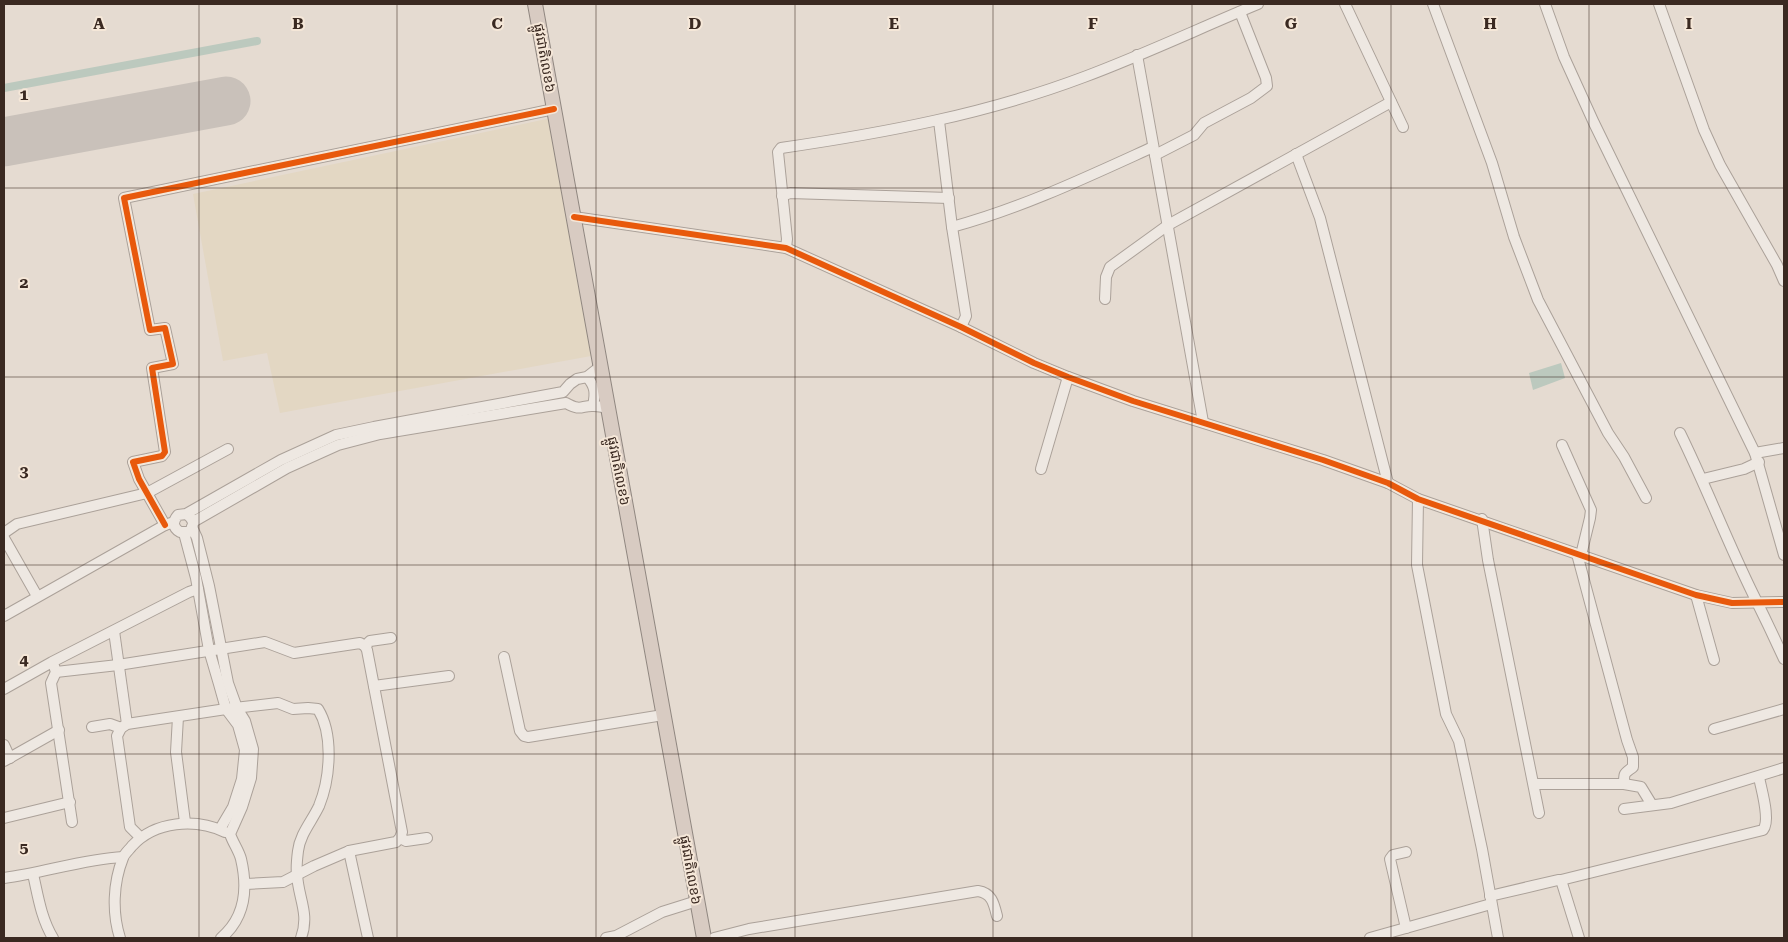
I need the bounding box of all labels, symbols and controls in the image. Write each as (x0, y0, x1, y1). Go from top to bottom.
text: A (93, 14, 105, 33)
text: B (292, 14, 304, 33)
text: C (491, 14, 503, 33)
text: D (689, 14, 702, 33)
text: E (889, 14, 899, 33)
text: F (1088, 14, 1098, 33)
text: G (1285, 14, 1298, 33)
text: H (1483, 14, 1497, 33)
text: I (1686, 14, 1692, 33)
street label: ផ្លូវជាតិលេខ៦ (527, 22, 559, 95)
text: 1 (20, 85, 29, 104)
text: 2 (20, 273, 29, 292)
street label: ផ្លូវជាតិលេខ៦ (600, 435, 634, 508)
text: 3 (20, 462, 29, 481)
text: 4 (20, 650, 29, 669)
street label: ផ្លូវជាតិលេខ៦ (673, 834, 705, 907)
text: 5 (20, 838, 29, 857)

